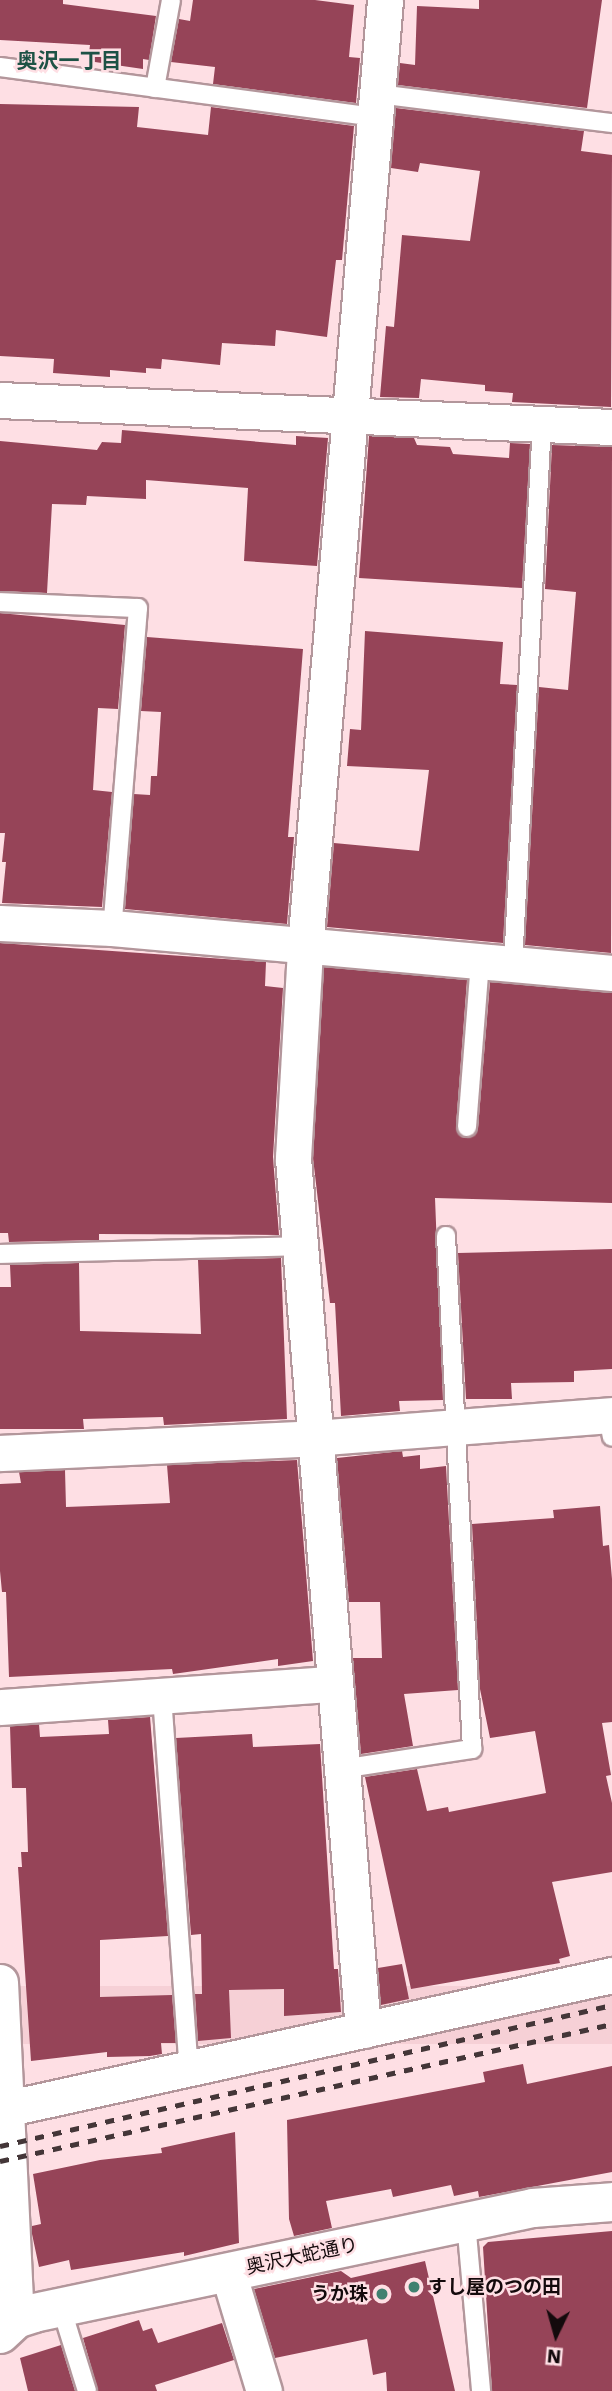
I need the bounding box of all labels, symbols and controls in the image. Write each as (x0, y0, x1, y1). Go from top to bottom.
district label: 奥沢一丁目 (17, 48, 121, 74)
street label: 奥沢大蛇通り (244, 2233, 360, 2279)
place label: すし屋のつの田 (428, 2276, 561, 2298)
marker: すし屋のつの田 (406, 2279, 422, 2295)
place label: うか珠 (311, 2283, 368, 2305)
marker: うか珠 (374, 2286, 390, 2302)
north arrow (521, 2300, 591, 2370)
text: N (546, 2344, 562, 2368)

